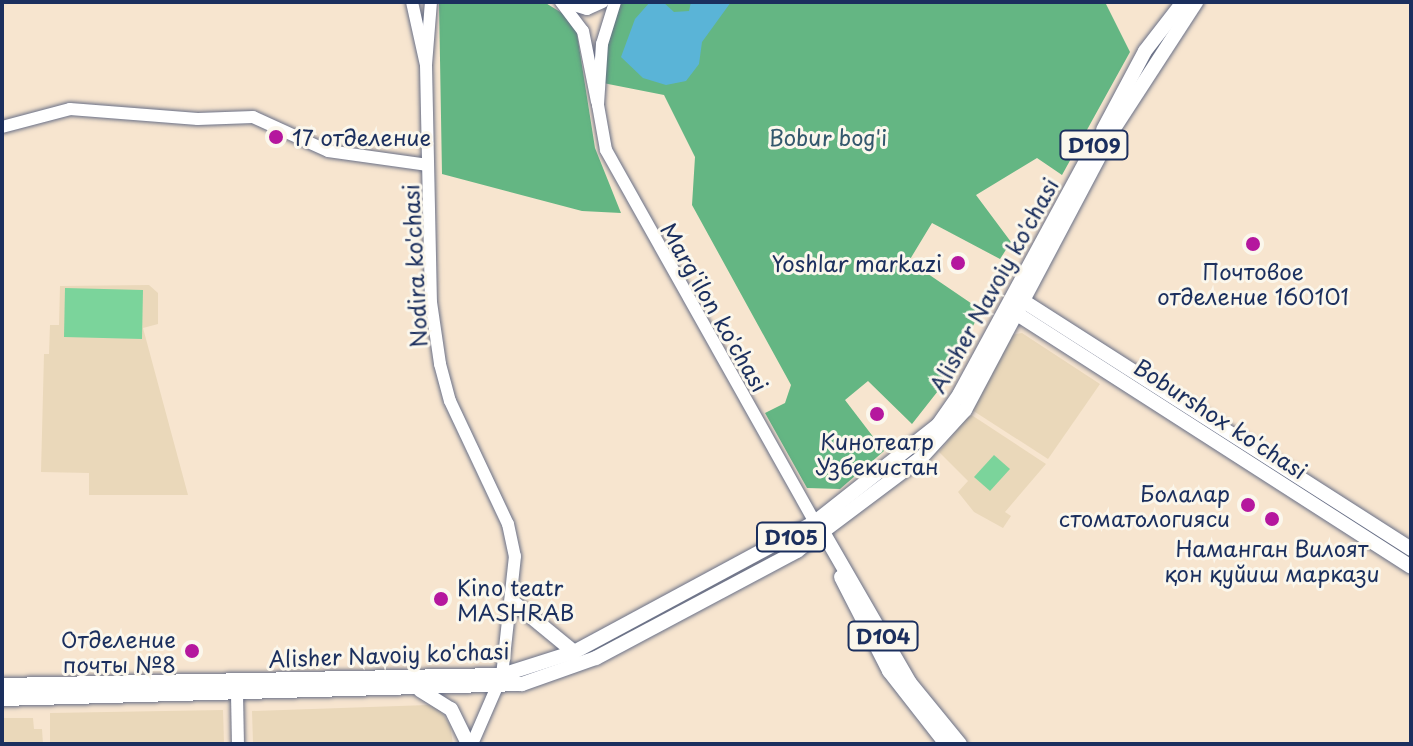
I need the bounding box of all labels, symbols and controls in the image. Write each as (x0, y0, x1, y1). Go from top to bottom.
place label: 17 отделение (292, 124, 432, 150)
park label: Bobur bog'i (769, 124, 887, 150)
marker: 17 отделение (267, 128, 285, 146)
road number: D109 (1058, 129, 1130, 161)
street label: Alisher Navoiy ko'chasi (922, 172, 1064, 398)
street label: Nodira ko'chasi (397, 184, 431, 348)
street label: Marg'ilon ko'chasi (656, 218, 774, 396)
marker: Почтовое отделение 160101 (1244, 235, 1262, 253)
place label: Yoshlar markazi (771, 250, 942, 276)
marker: Yoshlar markazi (949, 254, 967, 272)
place label: Почтовое отделение 160101 (1157, 257, 1349, 308)
street label: Boburshox ko'chasi (1130, 352, 1312, 484)
marker: Кинотеатр Узбекистан (868, 405, 886, 423)
place label: Кинотеатр Узбекистан (815, 427, 939, 478)
place label: Болалар стоматологияси (1059, 479, 1230, 530)
marker: Болалар стоматологияси (1237, 494, 1259, 516)
marker: Наманган Вилоят қон қуйиш маркази (1261, 508, 1283, 530)
road number: D105 (755, 521, 827, 553)
place label: Наманган Вилоят қон қуйиш маркази (1162, 534, 1382, 586)
place label: Kino teatr MASHRAB (457, 573, 574, 624)
marker: Kino teatr MASHRAB (432, 590, 450, 608)
road number: D104 (847, 620, 919, 652)
place label: Отделение почты №8 (61, 625, 176, 676)
street label: Alisher Navoiy ko'chasi (266, 637, 512, 671)
marker: Отделение почты №8 (183, 642, 201, 660)

